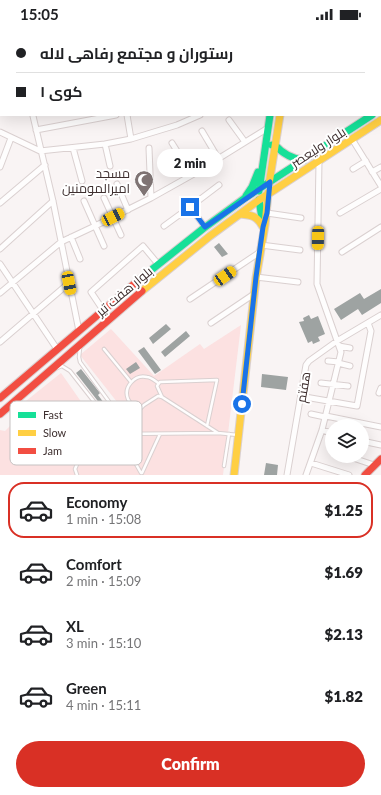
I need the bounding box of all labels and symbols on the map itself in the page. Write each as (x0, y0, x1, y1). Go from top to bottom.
street label: بلوار ولیعصر (287, 123, 349, 171)
callout: 2 min (157, 149, 223, 177)
place label: مسجد امیرالمومنین (62, 165, 130, 196)
mosque icon: مسجد امیرالمومنین (133, 169, 155, 197)
route end (181, 198, 199, 216)
car (100, 206, 126, 228)
car (312, 226, 324, 250)
street label: بلوار هفت تیر (92, 263, 156, 320)
car (212, 264, 238, 288)
car (61, 270, 77, 296)
street label: هفتم (292, 370, 316, 404)
route start (233, 395, 251, 413)
legend (10, 401, 142, 465)
text: Fast (43, 408, 63, 421)
text: Slow (43, 426, 67, 439)
text: Jam (43, 444, 62, 457)

